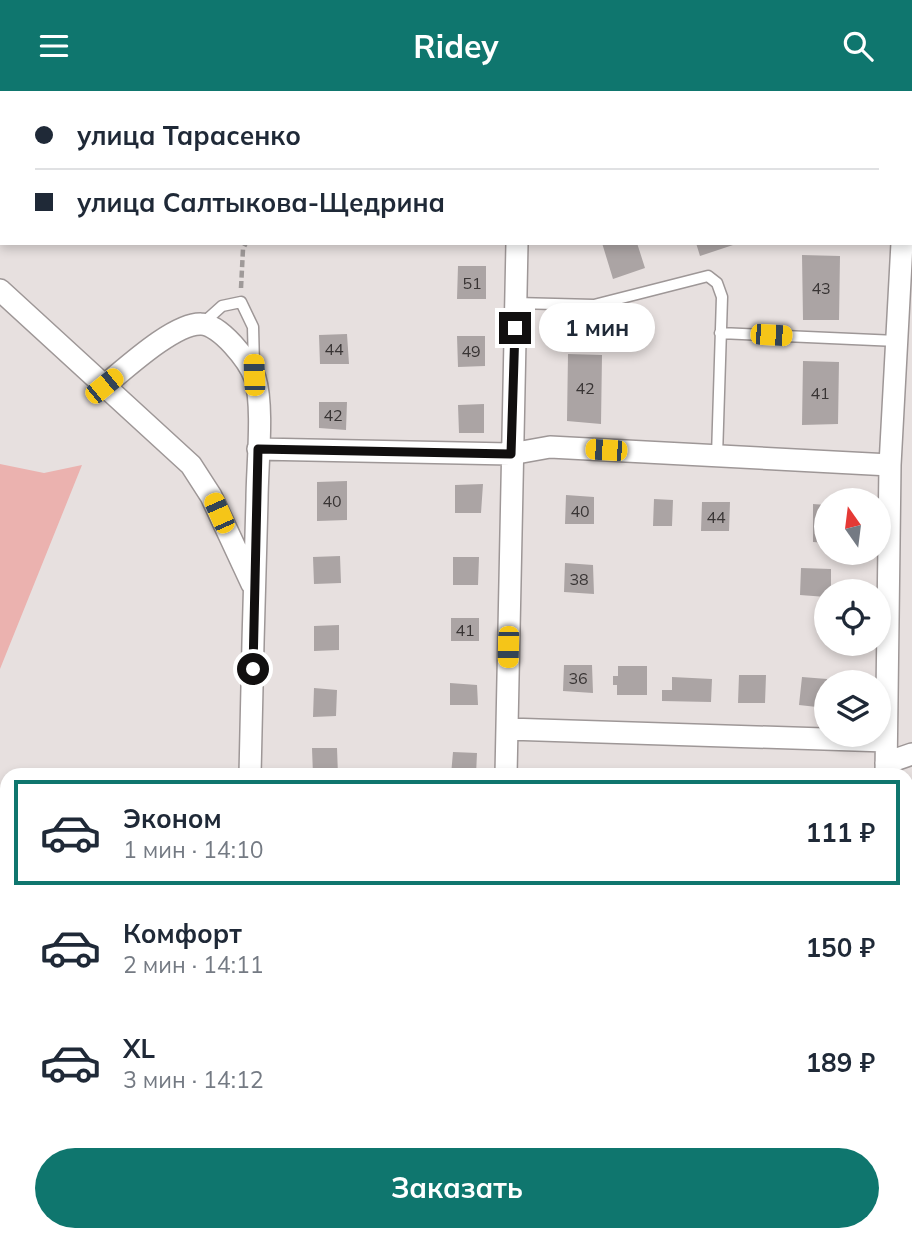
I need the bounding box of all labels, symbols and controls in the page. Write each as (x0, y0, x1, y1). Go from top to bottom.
text: Ridey (413, 26, 499, 66)
icon: menu (35, 27, 73, 65)
icon: search (839, 27, 877, 65)
text: улица Тарасенко (77, 119, 301, 152)
text: улица Салтыкова-Щедрина (77, 186, 445, 219)
house number: 51 (462, 273, 482, 293)
house number: 43 (811, 278, 831, 298)
callout: 1 мин (540, 303, 655, 353)
route end (499, 312, 531, 344)
text: 1 мин (565, 313, 629, 342)
car (750, 323, 793, 347)
house number: 44 (324, 339, 344, 359)
house number: 49 (461, 341, 481, 361)
car (243, 354, 266, 396)
car (82, 365, 127, 407)
house number: 42 (575, 378, 595, 398)
house number: 41 (810, 383, 830, 403)
house number: 42 (323, 405, 343, 425)
car (585, 438, 628, 462)
north arrow (814, 488, 891, 565)
map controls (814, 488, 891, 747)
car (201, 490, 238, 536)
house number: 40 (322, 491, 342, 511)
house number: 40 (570, 501, 590, 521)
house number: 44 (706, 507, 726, 527)
house number: 38 (569, 569, 589, 589)
button: locate (814, 579, 891, 656)
house number: 41 (455, 620, 475, 640)
car (498, 626, 519, 668)
route start (237, 653, 269, 685)
house number: 36 (568, 668, 588, 688)
button: layers (814, 670, 891, 747)
icon: car (39, 801, 102, 864)
text: Эконом (123, 802, 222, 835)
text: 111 ₽ (805, 816, 875, 849)
text: 1 мин · 14:10 (123, 835, 263, 864)
icon: car (39, 916, 102, 979)
text: Комфорт (123, 917, 242, 950)
text: 150 ₽ (805, 931, 875, 964)
text: 2 мин · 14:11 (123, 950, 263, 979)
icon: car (39, 1031, 102, 1094)
text: XL (123, 1032, 155, 1065)
text: 189 ₽ (805, 1046, 875, 1079)
text: 3 мин · 14:12 (123, 1065, 263, 1094)
button: Заказать (35, 1148, 879, 1228)

